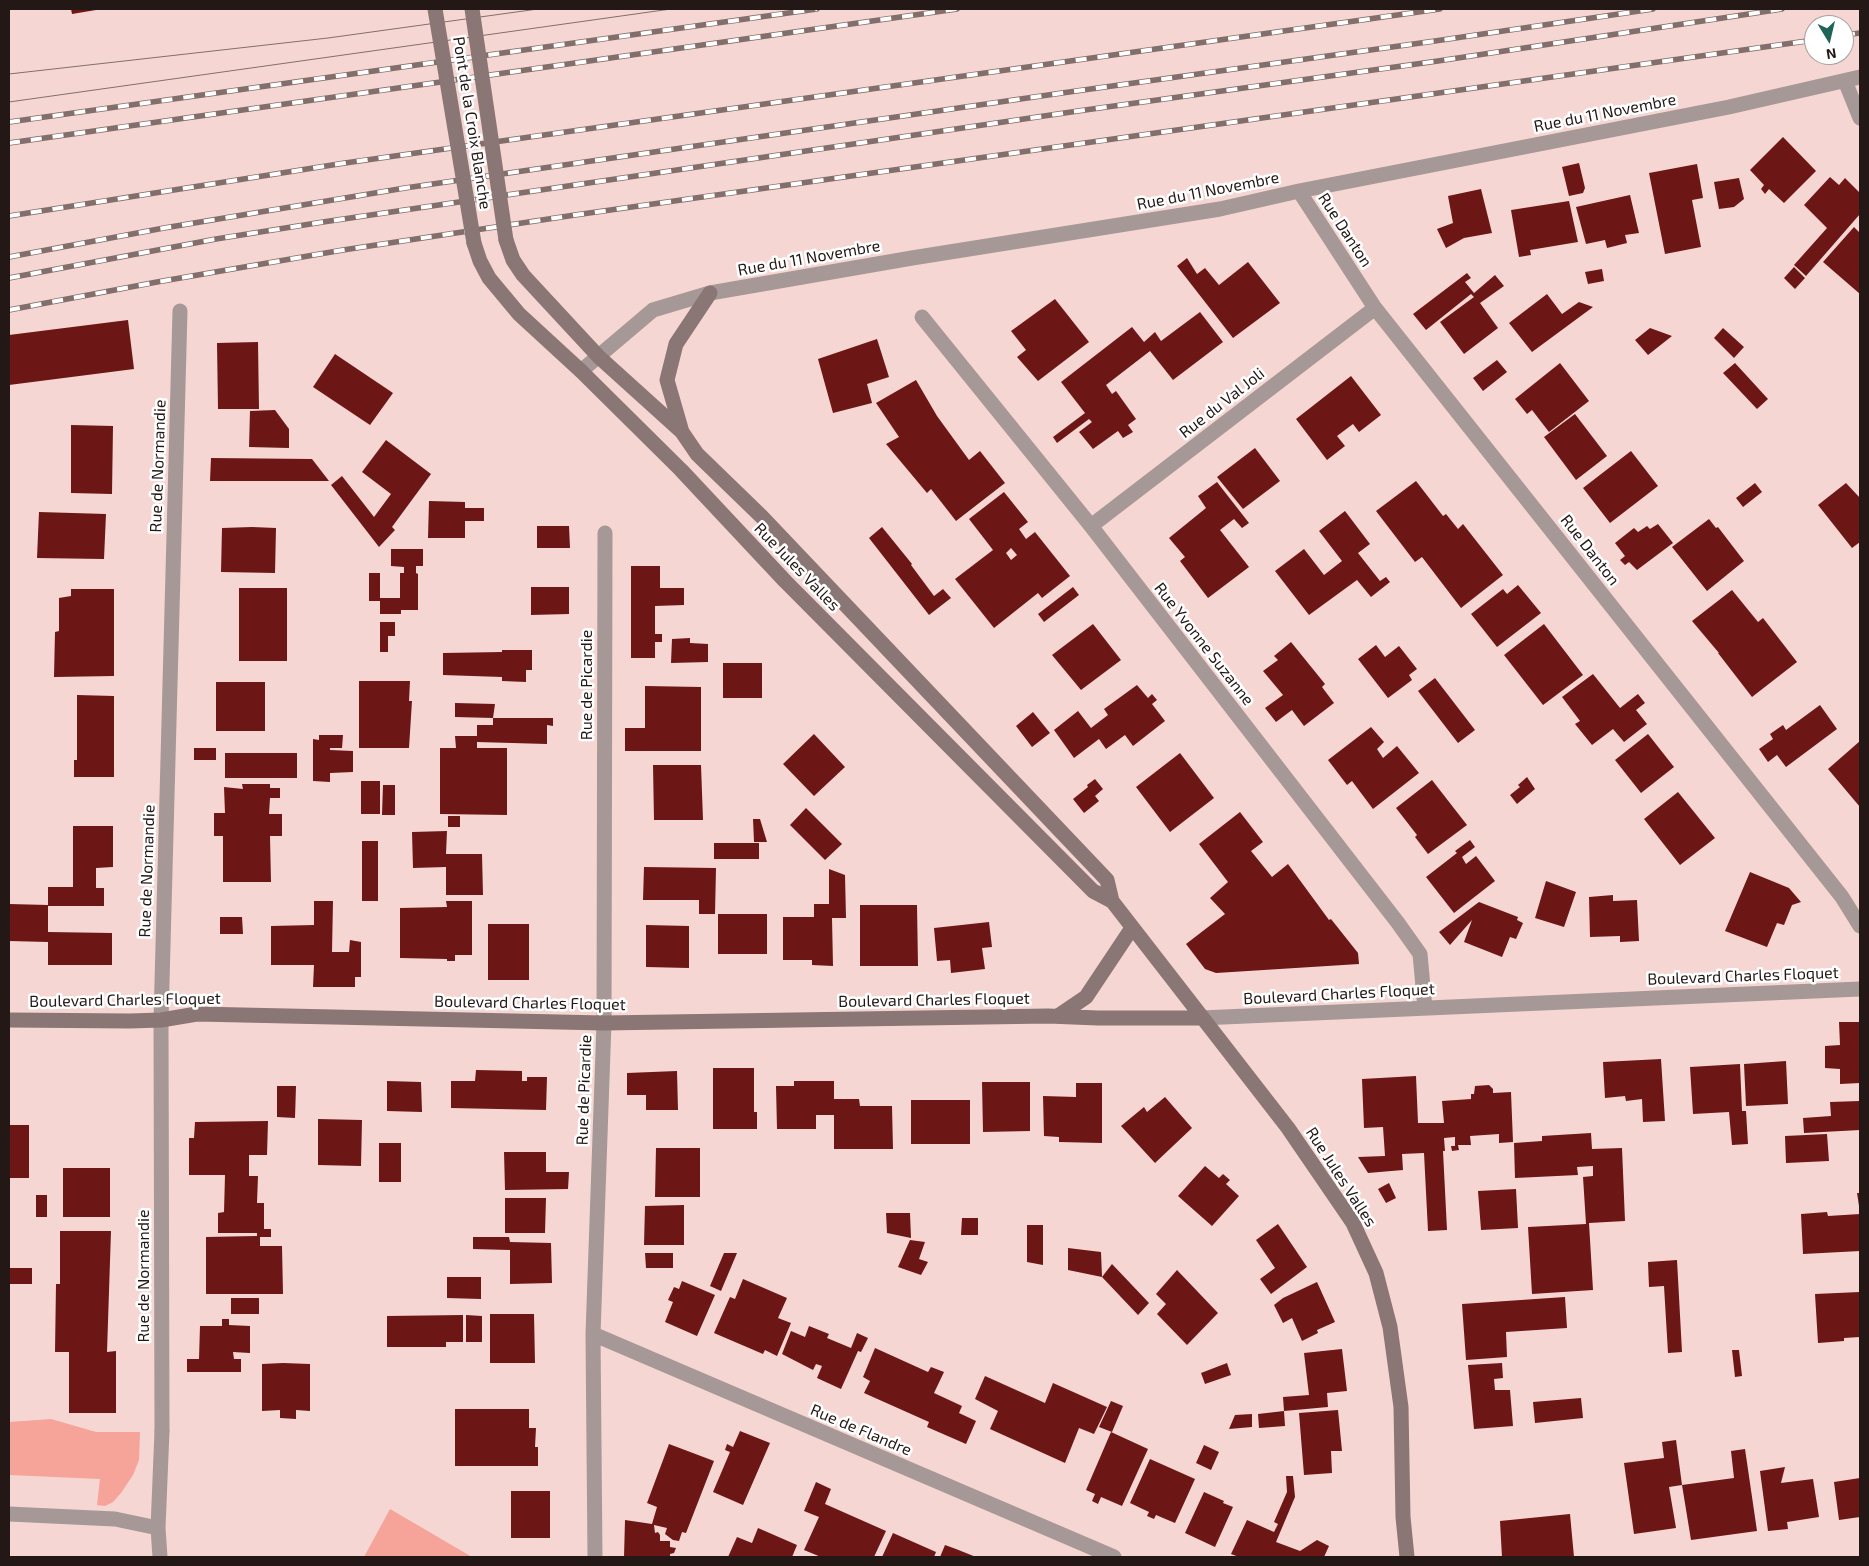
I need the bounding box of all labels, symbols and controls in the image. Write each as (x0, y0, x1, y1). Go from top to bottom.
north arrow (1804, 15, 1854, 65)
street label: Pont de la Croix Blanche (449, 35, 495, 211)
text: N (1825, 45, 1838, 64)
street label: Rue du 11 Novembre (1532, 90, 1678, 136)
street label: Rue du 11 Novembre (1135, 168, 1281, 214)
street label: Rue Danton (1314, 189, 1376, 271)
street label: Rue du 11 Novembre (736, 236, 882, 280)
street label: Rue du Val Joli (1176, 364, 1268, 442)
street label: Rue de Normandie (146, 399, 170, 533)
street label: Rue Danton (1556, 511, 1624, 589)
street label: Rue Jules Valles (750, 519, 844, 615)
street label: Rue Yvonne Suzanne (1150, 579, 1258, 709)
street label: Rue de Picardie (577, 630, 597, 740)
street label: Rue de Normandie (135, 804, 159, 938)
street label: Boulevard Charles Floquet (1647, 963, 1839, 989)
street label: Boulevard Charles Floquet (1243, 979, 1435, 1009)
street label: Boulevard Charles Floquet (29, 989, 221, 1011)
street label: Boulevard Charles Floquet (838, 989, 1030, 1011)
street label: Boulevard Charles Floquet (434, 992, 626, 1014)
street label: Rue de Picardie (572, 1034, 596, 1146)
street label: Rue Jules Valles (1302, 1124, 1380, 1230)
street label: Rue de Normandie (134, 1209, 154, 1343)
street label: Rue de Flandre (808, 1400, 914, 1460)

